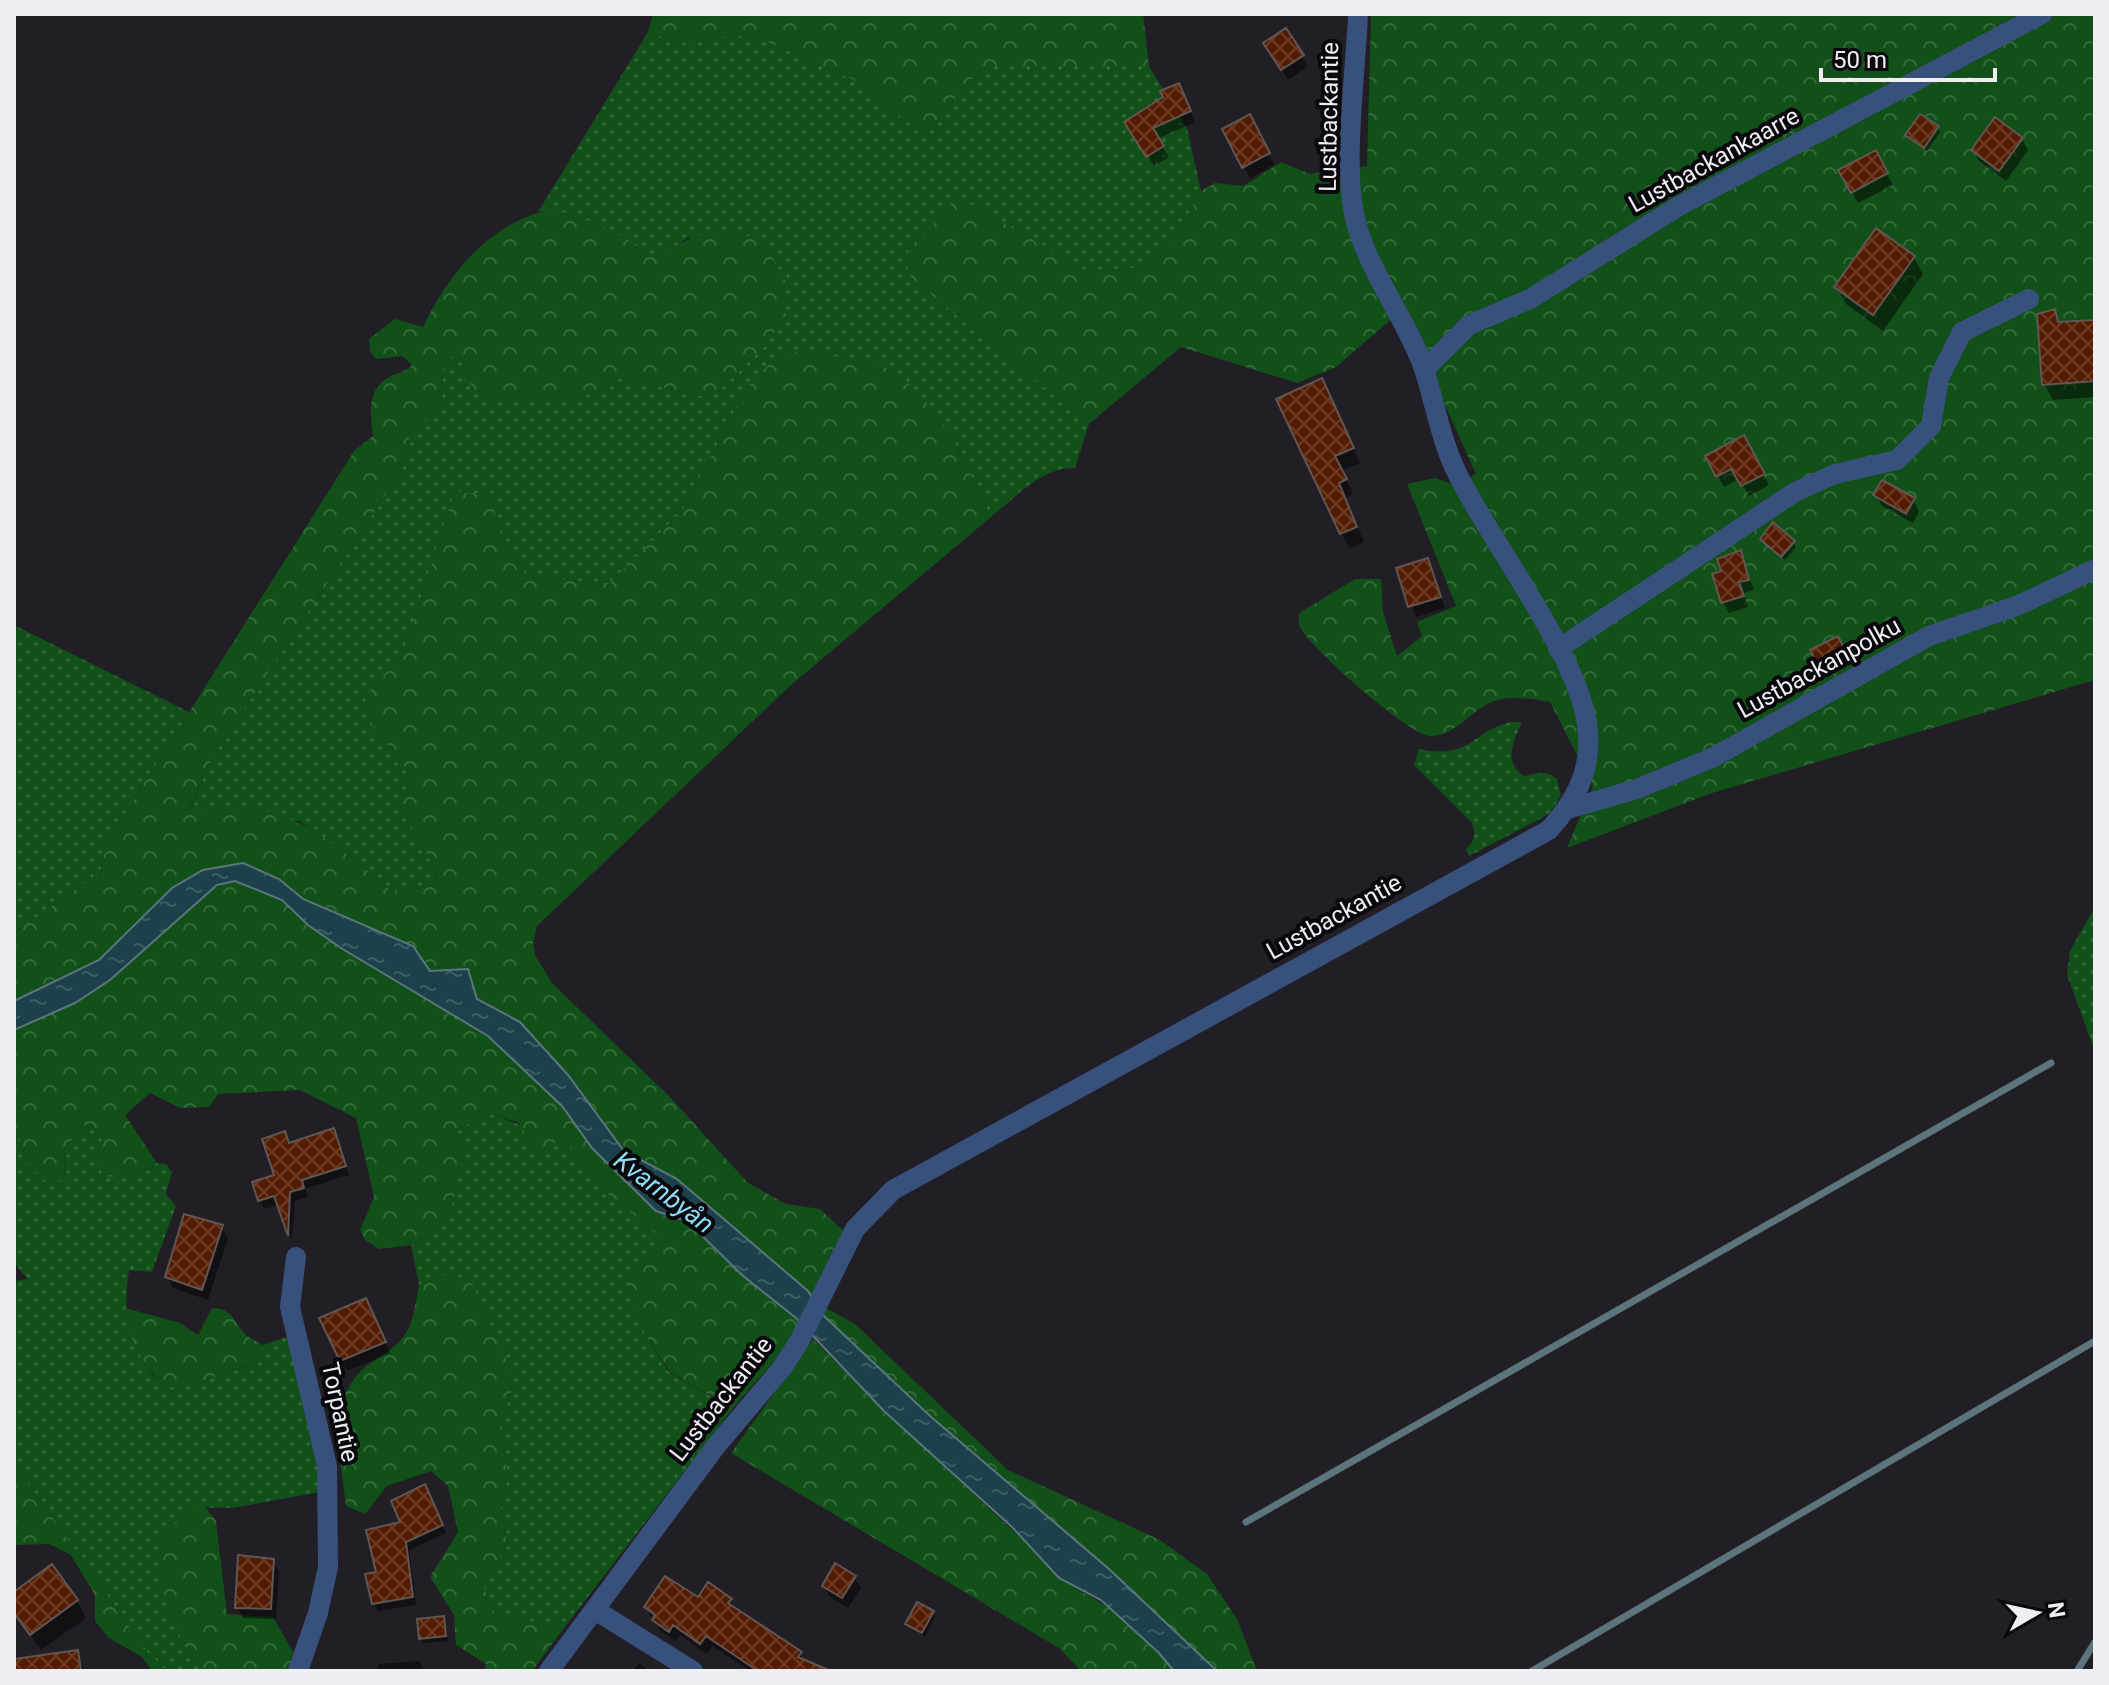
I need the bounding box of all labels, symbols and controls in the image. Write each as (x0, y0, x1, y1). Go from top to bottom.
scale bar (1821, 32, 1995, 82)
street label: Lustbackantie (1314, 42, 1344, 192)
text: 50 m (1833, 46, 1887, 74)
street label: Lustbackankaarre (1624, 102, 1804, 218)
street label: Lustbackanpolku (1733, 612, 1905, 724)
street label: Lustbackantie (1262, 868, 1406, 966)
water label: Kvarnbyån (608, 1145, 720, 1239)
street label: Lustbackantie (664, 1331, 778, 1467)
street label: Torpantie (316, 1360, 364, 1464)
north arrow (1997, 1573, 2077, 1653)
text: N (2043, 1600, 2070, 1620)

